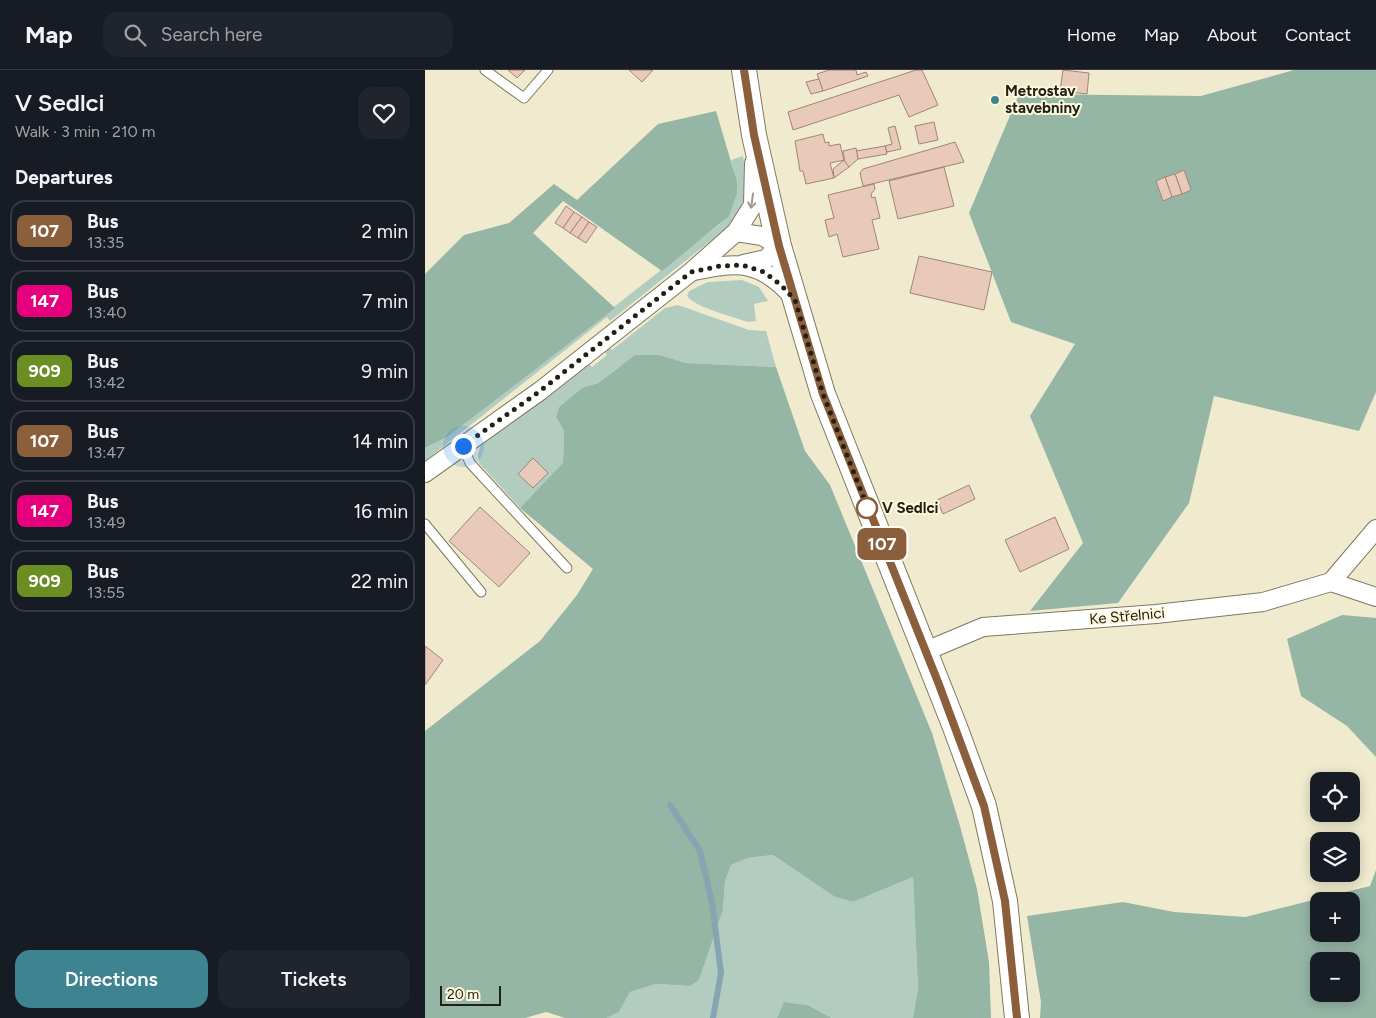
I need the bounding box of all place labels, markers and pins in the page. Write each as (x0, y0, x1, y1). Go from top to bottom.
place label: Metrostav stavebniny (1005, 82, 1081, 117)
marker: Metrostav stavebniny (989, 94, 1001, 106)
marker: V Sedlci (856, 497, 878, 519)
place label: V Sedlci (882, 499, 939, 517)

